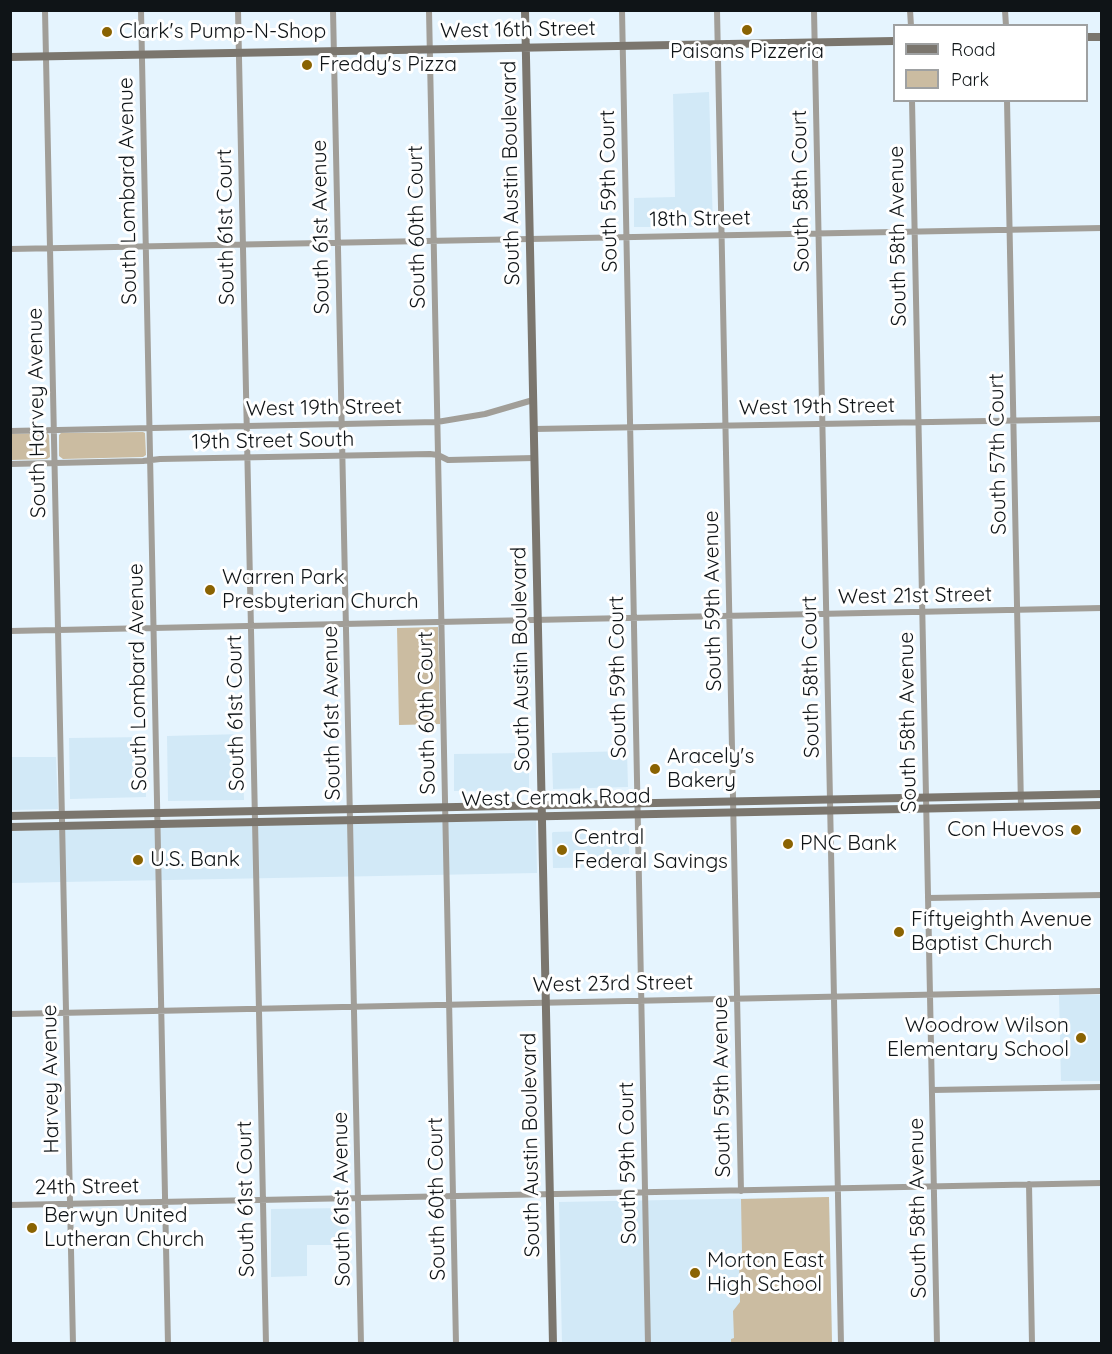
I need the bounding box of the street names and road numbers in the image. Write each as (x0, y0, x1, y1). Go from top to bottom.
street label: West 16th Street (440, 16, 596, 44)
street label: South Austin Boulevard (496, 60, 526, 286)
street label: South Lombard Avenue (113, 77, 143, 305)
street label: South 59th Court (595, 109, 623, 273)
street label: South 58th Court (787, 110, 815, 272)
street label: South 61st Avenue (307, 139, 335, 315)
street label: South 60th Court (403, 145, 431, 309)
street label: South 58th Avenue (884, 145, 912, 327)
street label: South 61st Court (212, 149, 240, 305)
street label: 18th Street (649, 206, 751, 232)
street label: South Harvey Avenue (23, 308, 51, 518)
street label: South 57th Court (984, 373, 1012, 535)
street label: West 19th Street (739, 393, 895, 421)
street label: West 19th Street (246, 394, 402, 422)
street label: 19th Street South (191, 427, 355, 455)
street label: South 59th Avenue (699, 510, 727, 692)
street label: South Austin Boulevard (506, 546, 536, 772)
street label: South Lombard Avenue (123, 563, 153, 791)
street label: West 21st Street (838, 582, 992, 610)
street label: South 59th Court (604, 595, 632, 759)
street label: South 58th Court (797, 596, 825, 758)
street label: South 61st Avenue (318, 625, 346, 801)
street label: South 60th Court (413, 631, 441, 795)
street label: South 58th Avenue (894, 631, 922, 813)
street label: South 61st Court (222, 635, 250, 791)
street label: West Cermak Road (461, 784, 651, 812)
street label: West 23rd Street (532, 970, 694, 998)
street label: South 59th Avenue (708, 996, 736, 1178)
street label: Harvey Avenue (37, 1004, 65, 1154)
street label: South Austin Boulevard (516, 1032, 546, 1258)
street label: South 59th Court (614, 1081, 642, 1245)
street label: South 61st Avenue (328, 1111, 356, 1287)
street label: South 60th Court (423, 1117, 451, 1281)
street label: South 58th Avenue (904, 1117, 932, 1299)
street label: South 61st Court (232, 1121, 260, 1277)
street label: 24th Street (35, 1173, 139, 1201)

